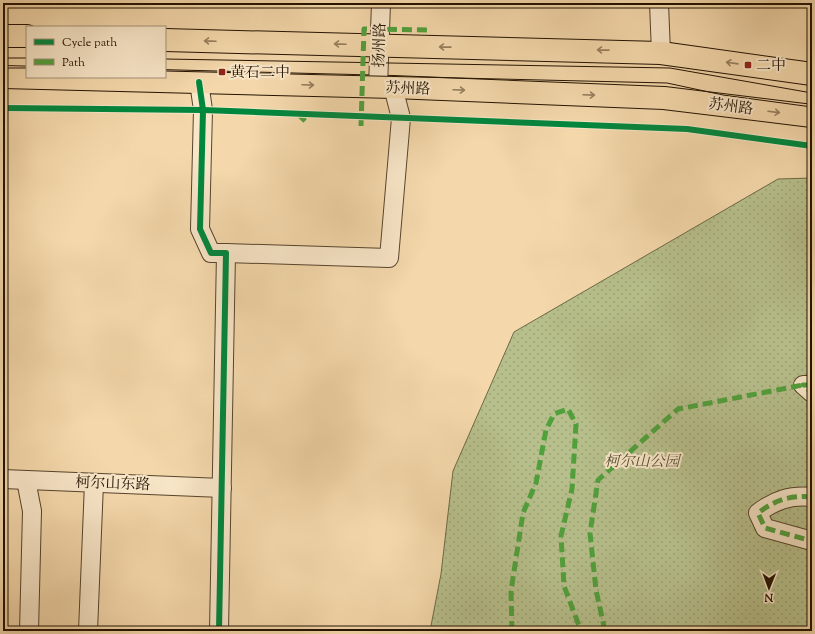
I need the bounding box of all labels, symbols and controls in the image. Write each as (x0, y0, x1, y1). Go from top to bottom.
street label: 扬州路 (369, 22, 392, 68)
legend (26, 26, 166, 78)
text: Cycle path (62, 34, 117, 52)
one-way arrow (204, 37, 217, 45)
one-way arrow (334, 41, 347, 48)
one-way arrow (439, 43, 452, 51)
one-way arrow (597, 46, 610, 54)
text: Path (62, 54, 85, 72)
place label: 二中 (756, 56, 786, 77)
one-way arrow (726, 59, 739, 67)
marker: 二中 (743, 60, 753, 70)
place label: 黄石二中 (230, 63, 290, 84)
marker: 黄石二中 (217, 67, 227, 77)
street label: 苏州路 (385, 78, 431, 101)
one-way arrow (301, 81, 314, 89)
one-way arrow (452, 86, 465, 94)
one-way arrow (582, 91, 595, 99)
street label: 苏州路 (707, 94, 754, 121)
one-way arrow (767, 108, 780, 116)
park label: 柯尔山公园 (604, 452, 681, 473)
street label: 柯尔山东路 (75, 473, 151, 496)
north arrow (749, 568, 789, 608)
text: N (764, 589, 774, 605)

